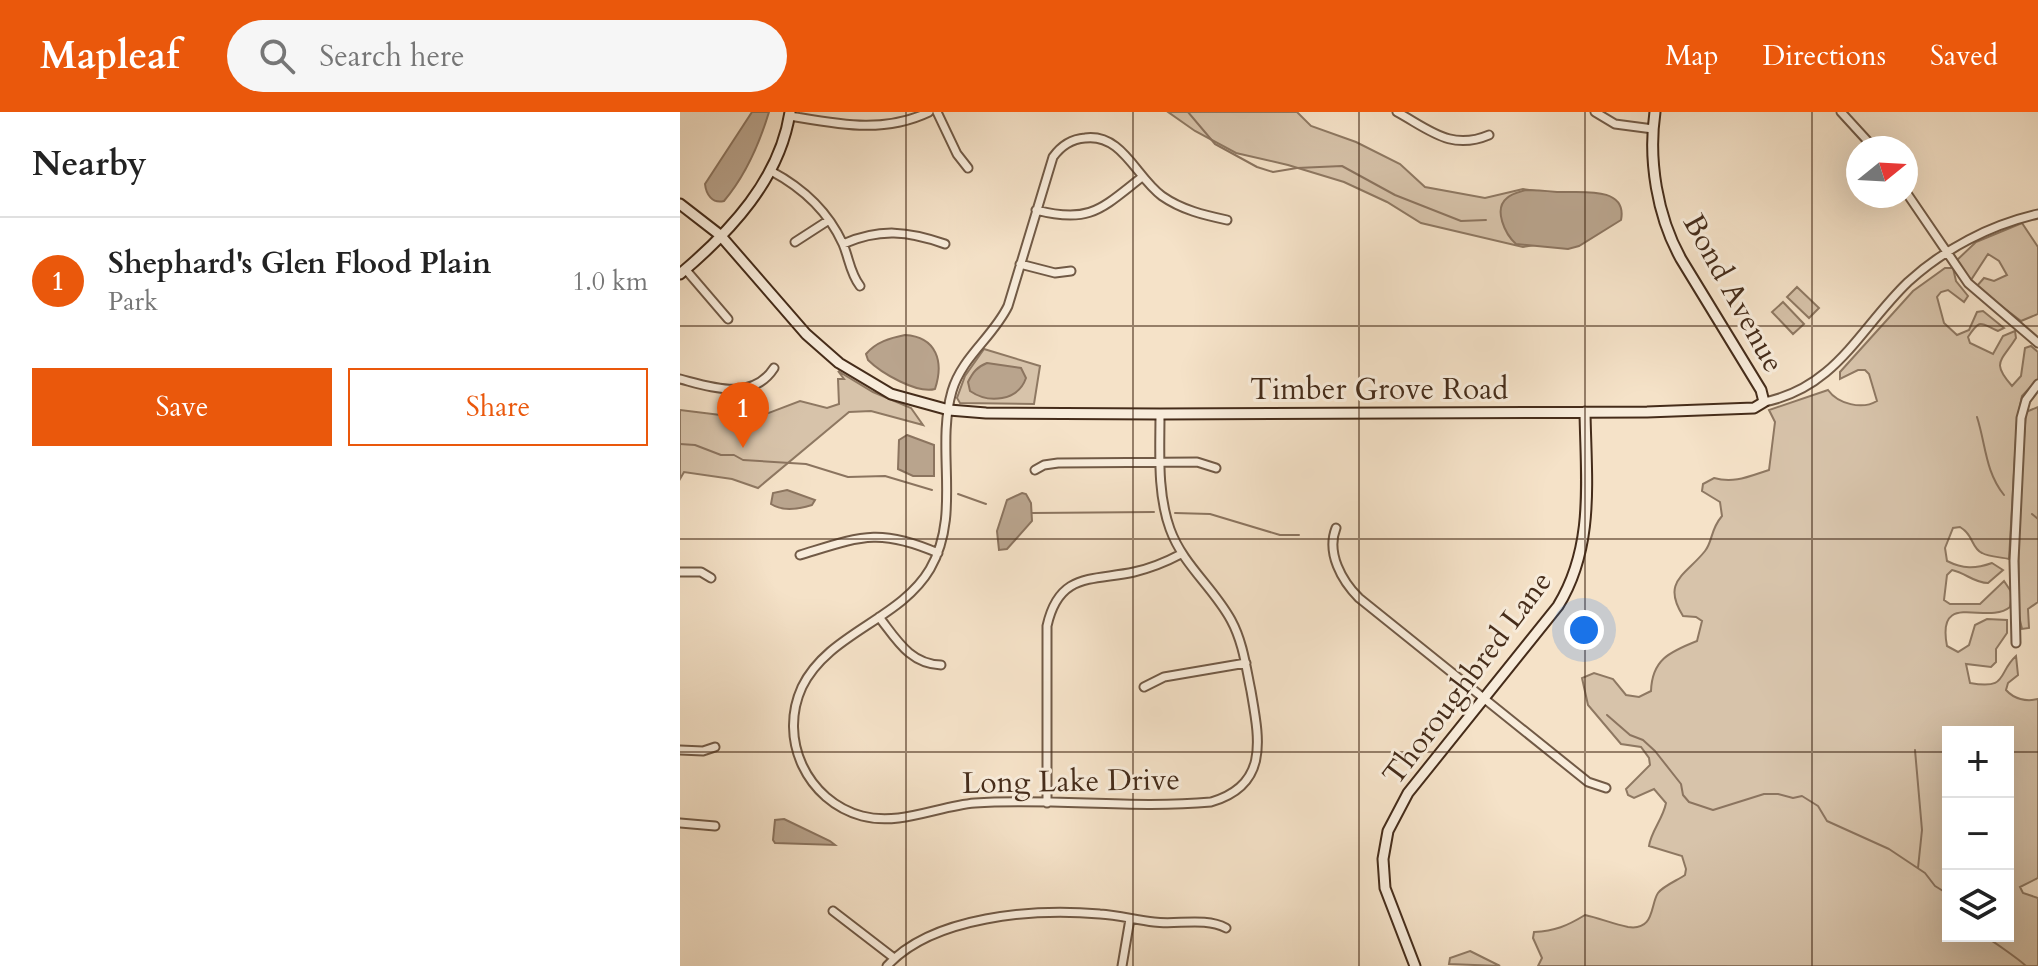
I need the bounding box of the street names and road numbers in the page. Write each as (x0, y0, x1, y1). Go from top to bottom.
street label: Bond Avenue (1673, 207, 1794, 380)
street label: Timber Grove Road (1250, 369, 1508, 410)
street label: Thoroughbred Lane (1373, 563, 1561, 794)
street label: Long Lake Drive (962, 759, 1180, 804)

